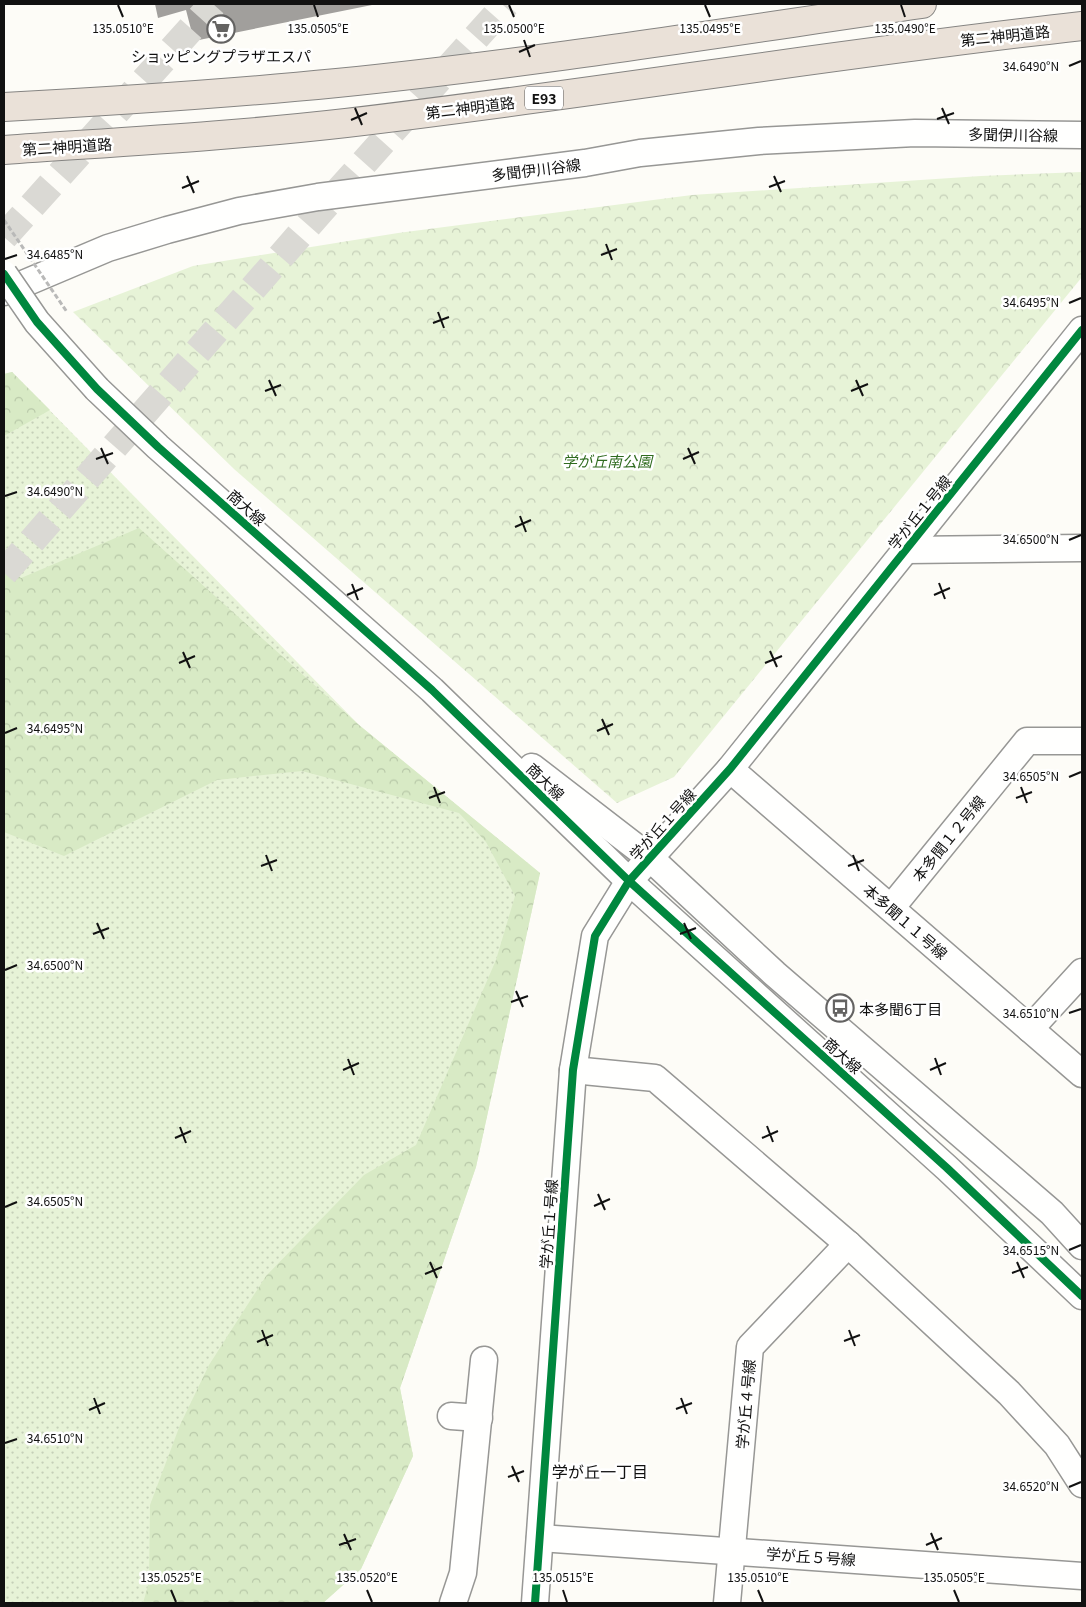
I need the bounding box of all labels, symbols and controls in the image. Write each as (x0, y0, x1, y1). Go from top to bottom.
supermarket icon: ショッピングプラザエスパ (206, 14, 236, 44)
text: 135.0510°E (92, 19, 154, 36)
text: 135.0505°E (287, 19, 349, 36)
text: 135.0500°E (483, 19, 545, 36)
text: 135.0495°E (679, 19, 741, 36)
text: 135.0490°E (874, 19, 936, 36)
street label: 第二神明道路 (959, 20, 1051, 50)
place label: ショッピングプラザエスパ (131, 45, 311, 66)
text: 34.6490°N (1003, 57, 1059, 74)
road number: E93 (525, 86, 563, 110)
street label: 第二神明道路 (424, 91, 516, 123)
street label: 多聞伊川谷線 (968, 123, 1058, 145)
street label: 第二神明道路 (21, 132, 113, 160)
street label: 多聞伊川谷線 (490, 153, 582, 185)
text: 34.6485°N (27, 245, 83, 262)
text: 34.6495°N (1003, 293, 1059, 310)
park label: 学が丘南公園 (562, 450, 654, 471)
street label: 学が丘１号線 (883, 470, 955, 554)
text: 34.6490°N (27, 482, 83, 499)
street label: 商大線 (223, 484, 271, 530)
text: 34.6500°N (1003, 530, 1059, 547)
text: 34.6495°N (27, 719, 83, 736)
street label: 商大線 (523, 758, 569, 804)
text: 34.6505°N (1003, 767, 1059, 784)
street label: 学が丘１号線 (624, 784, 700, 864)
street label: 本多聞１２号線 (907, 791, 989, 885)
street label: 本多聞１１号線 (859, 879, 953, 963)
text: 34.6500°N (27, 956, 83, 973)
bus stop icon: 本多聞6丁目 (825, 993, 855, 1023)
place label: 本多聞6丁目 (859, 998, 942, 1019)
text: 34.6510°N (1003, 1004, 1059, 1021)
street label: 商大線 (819, 1032, 867, 1078)
street label: 学が丘１号線 (534, 1178, 562, 1270)
text: 34.6505°N (27, 1192, 83, 1209)
text: 34.6515°N (1003, 1241, 1059, 1258)
street label: 学が丘４号線 (731, 1358, 759, 1450)
text: 34.6510°N (27, 1429, 83, 1446)
district label: 学が丘一丁目 (552, 1459, 648, 1483)
text: 34.6520°N (1003, 1477, 1059, 1494)
street label: 学が丘５号線 (765, 1542, 857, 1570)
text: 135.0525°E (140, 1568, 202, 1585)
text: 135.0520°E (336, 1568, 398, 1585)
text: 135.0515°E (532, 1568, 594, 1585)
text: 135.0510°E (727, 1568, 789, 1585)
text: 135.0505°E (923, 1568, 985, 1585)

